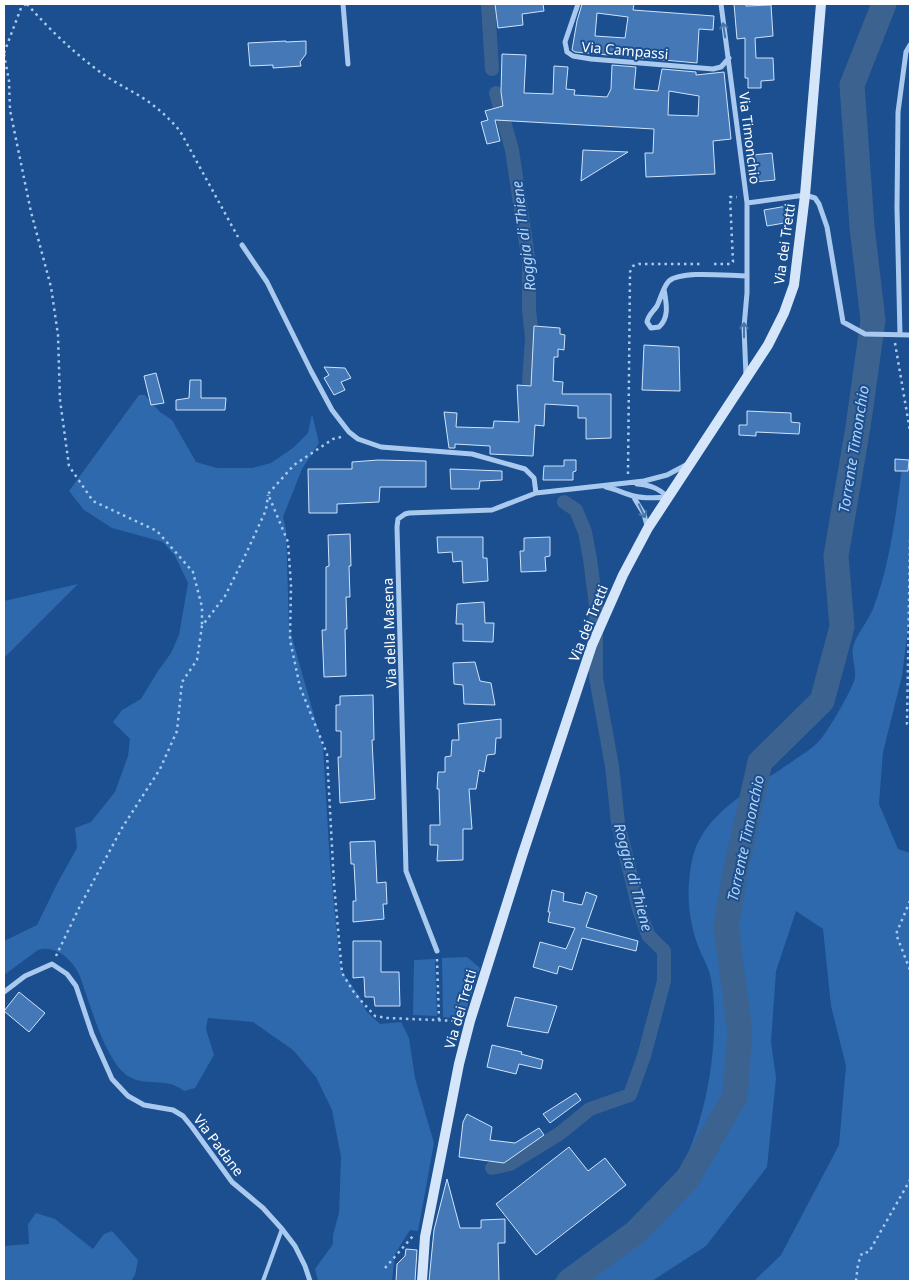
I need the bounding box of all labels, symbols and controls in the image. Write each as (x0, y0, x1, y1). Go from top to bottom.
one-way arrow (719, 22, 729, 38)
street label: Via Campassi (581, 37, 669, 63)
street label: Via Timonchio (735, 91, 765, 185)
water label: Roggia di Thiene (506, 179, 540, 292)
street label: Via dei Tretti (769, 202, 799, 286)
one-way arrow (739, 323, 749, 339)
water label: Torrente Timonchio (833, 384, 873, 514)
one-way arrow (637, 503, 647, 518)
street label: Via della Masena (378, 578, 400, 688)
street label: Via dei Tretti (564, 582, 612, 664)
water label: Torrente Timonchio (722, 773, 768, 903)
water label: Roggia di Thiene (610, 821, 658, 934)
street label: Via dei Tretti (440, 967, 480, 1051)
street label: Via Padane (189, 1110, 249, 1180)

